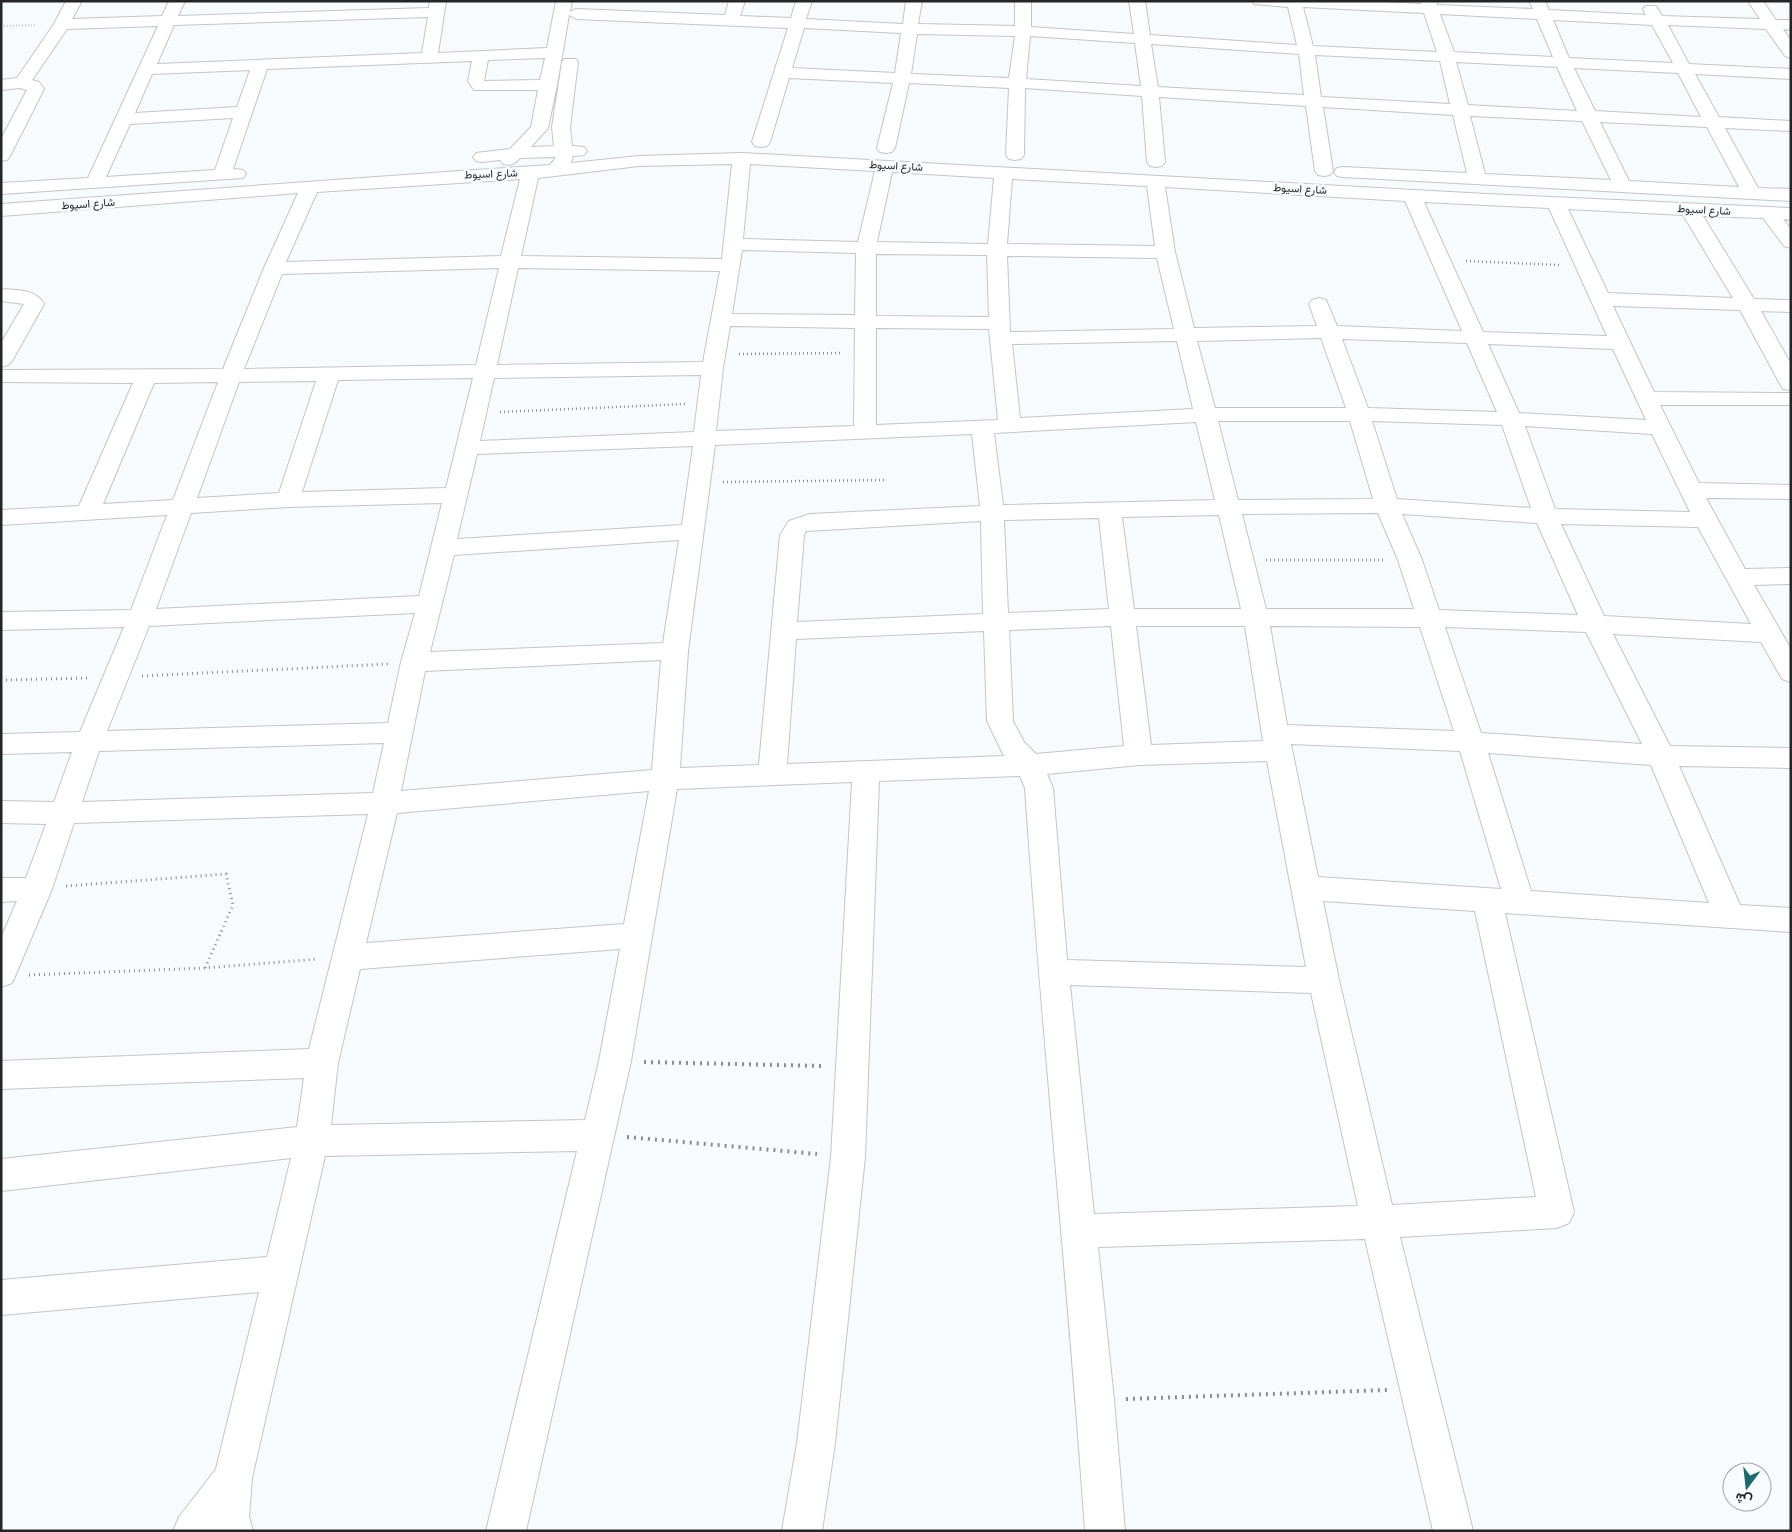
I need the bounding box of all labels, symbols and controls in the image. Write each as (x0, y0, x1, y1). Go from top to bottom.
street label: شارع اسيوط (869, 158, 924, 175)
street label: شارع اسيوط (464, 167, 518, 182)
street label: شارع اسيوط (1273, 181, 1328, 198)
street label: شارع اسيوط (61, 196, 116, 213)
street label: شارع اسيوط (1677, 202, 1732, 219)
north arrow (1722, 1462, 1772, 1512)
text: ش (1733, 1489, 1754, 1509)

